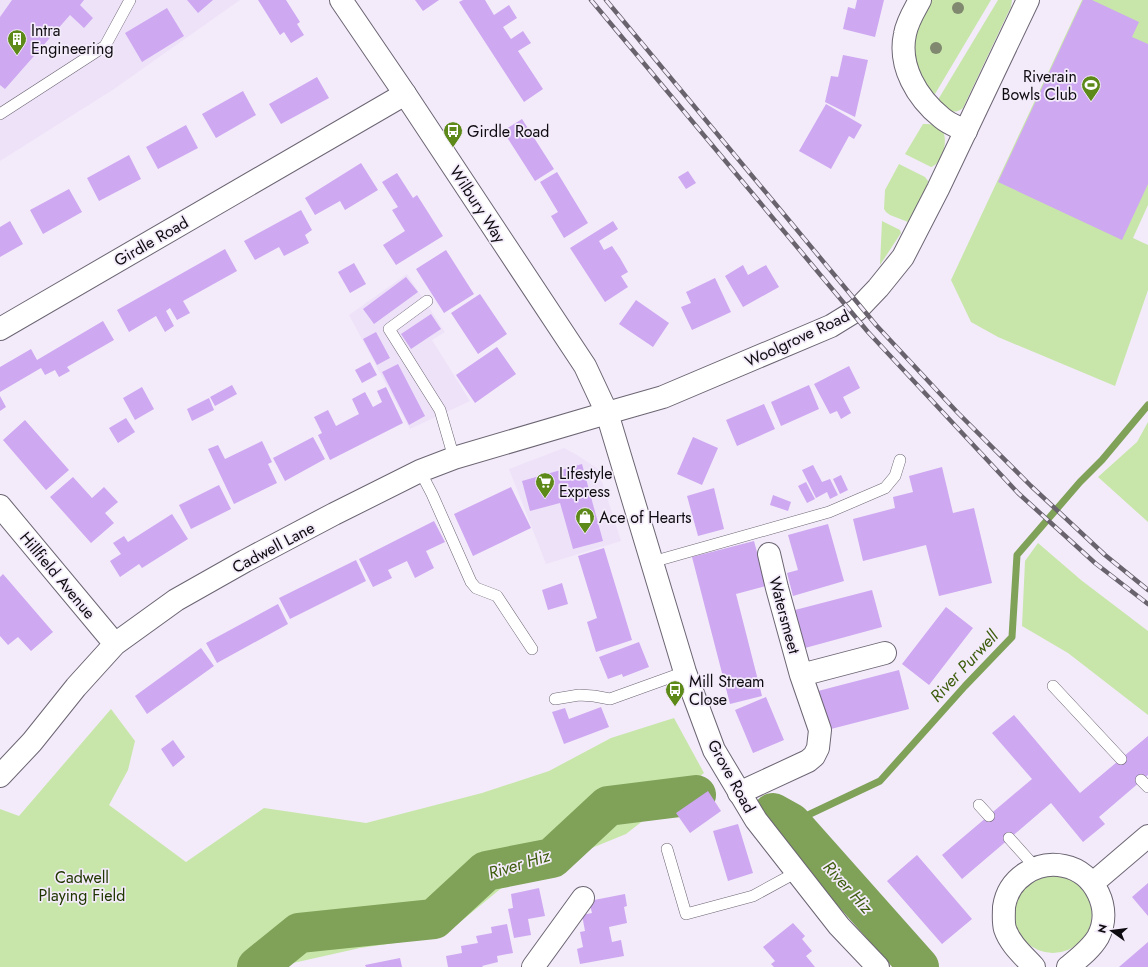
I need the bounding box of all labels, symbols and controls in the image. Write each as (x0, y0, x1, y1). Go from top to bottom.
place label: Intra Engineering (31, 19, 114, 60)
building icon: Intra Engineering (6, 28, 28, 56)
place label: Riverain Bowls Club (1002, 65, 1077, 106)
sports icon: Riverain Bowls Club (1080, 74, 1102, 102)
bus stop icon: Girdle Road (442, 120, 464, 148)
place label: Girdle Road (467, 120, 549, 143)
street label: Wilbury Way (444, 161, 512, 248)
street label: Girdle Road (110, 211, 193, 272)
street label: Woolgrove Road (741, 304, 853, 373)
place label: Lifestyle Express (559, 462, 612, 503)
supermarket icon: Lifestyle Express (534, 471, 556, 499)
shop icon: Ace of Hearts (574, 506, 596, 534)
place label: Ace of Hearts (599, 506, 692, 529)
street label: Cadwell Lane (228, 516, 319, 579)
street label: Hillfield Avenue (14, 527, 101, 624)
street label: Watersmeet (763, 574, 806, 656)
water label: River Purwell (924, 624, 1004, 707)
place label: Mill Stream Close (689, 670, 765, 711)
bus stop icon: Mill Stream Close (664, 679, 686, 707)
street label: Grove Road (702, 735, 761, 817)
water label: River Hiz (485, 843, 554, 885)
water label: River Hiz (818, 855, 879, 920)
park label: Cadwell Playing Field (39, 866, 125, 907)
north arrow (1092, 911, 1132, 951)
text: N (1093, 922, 1111, 935)

